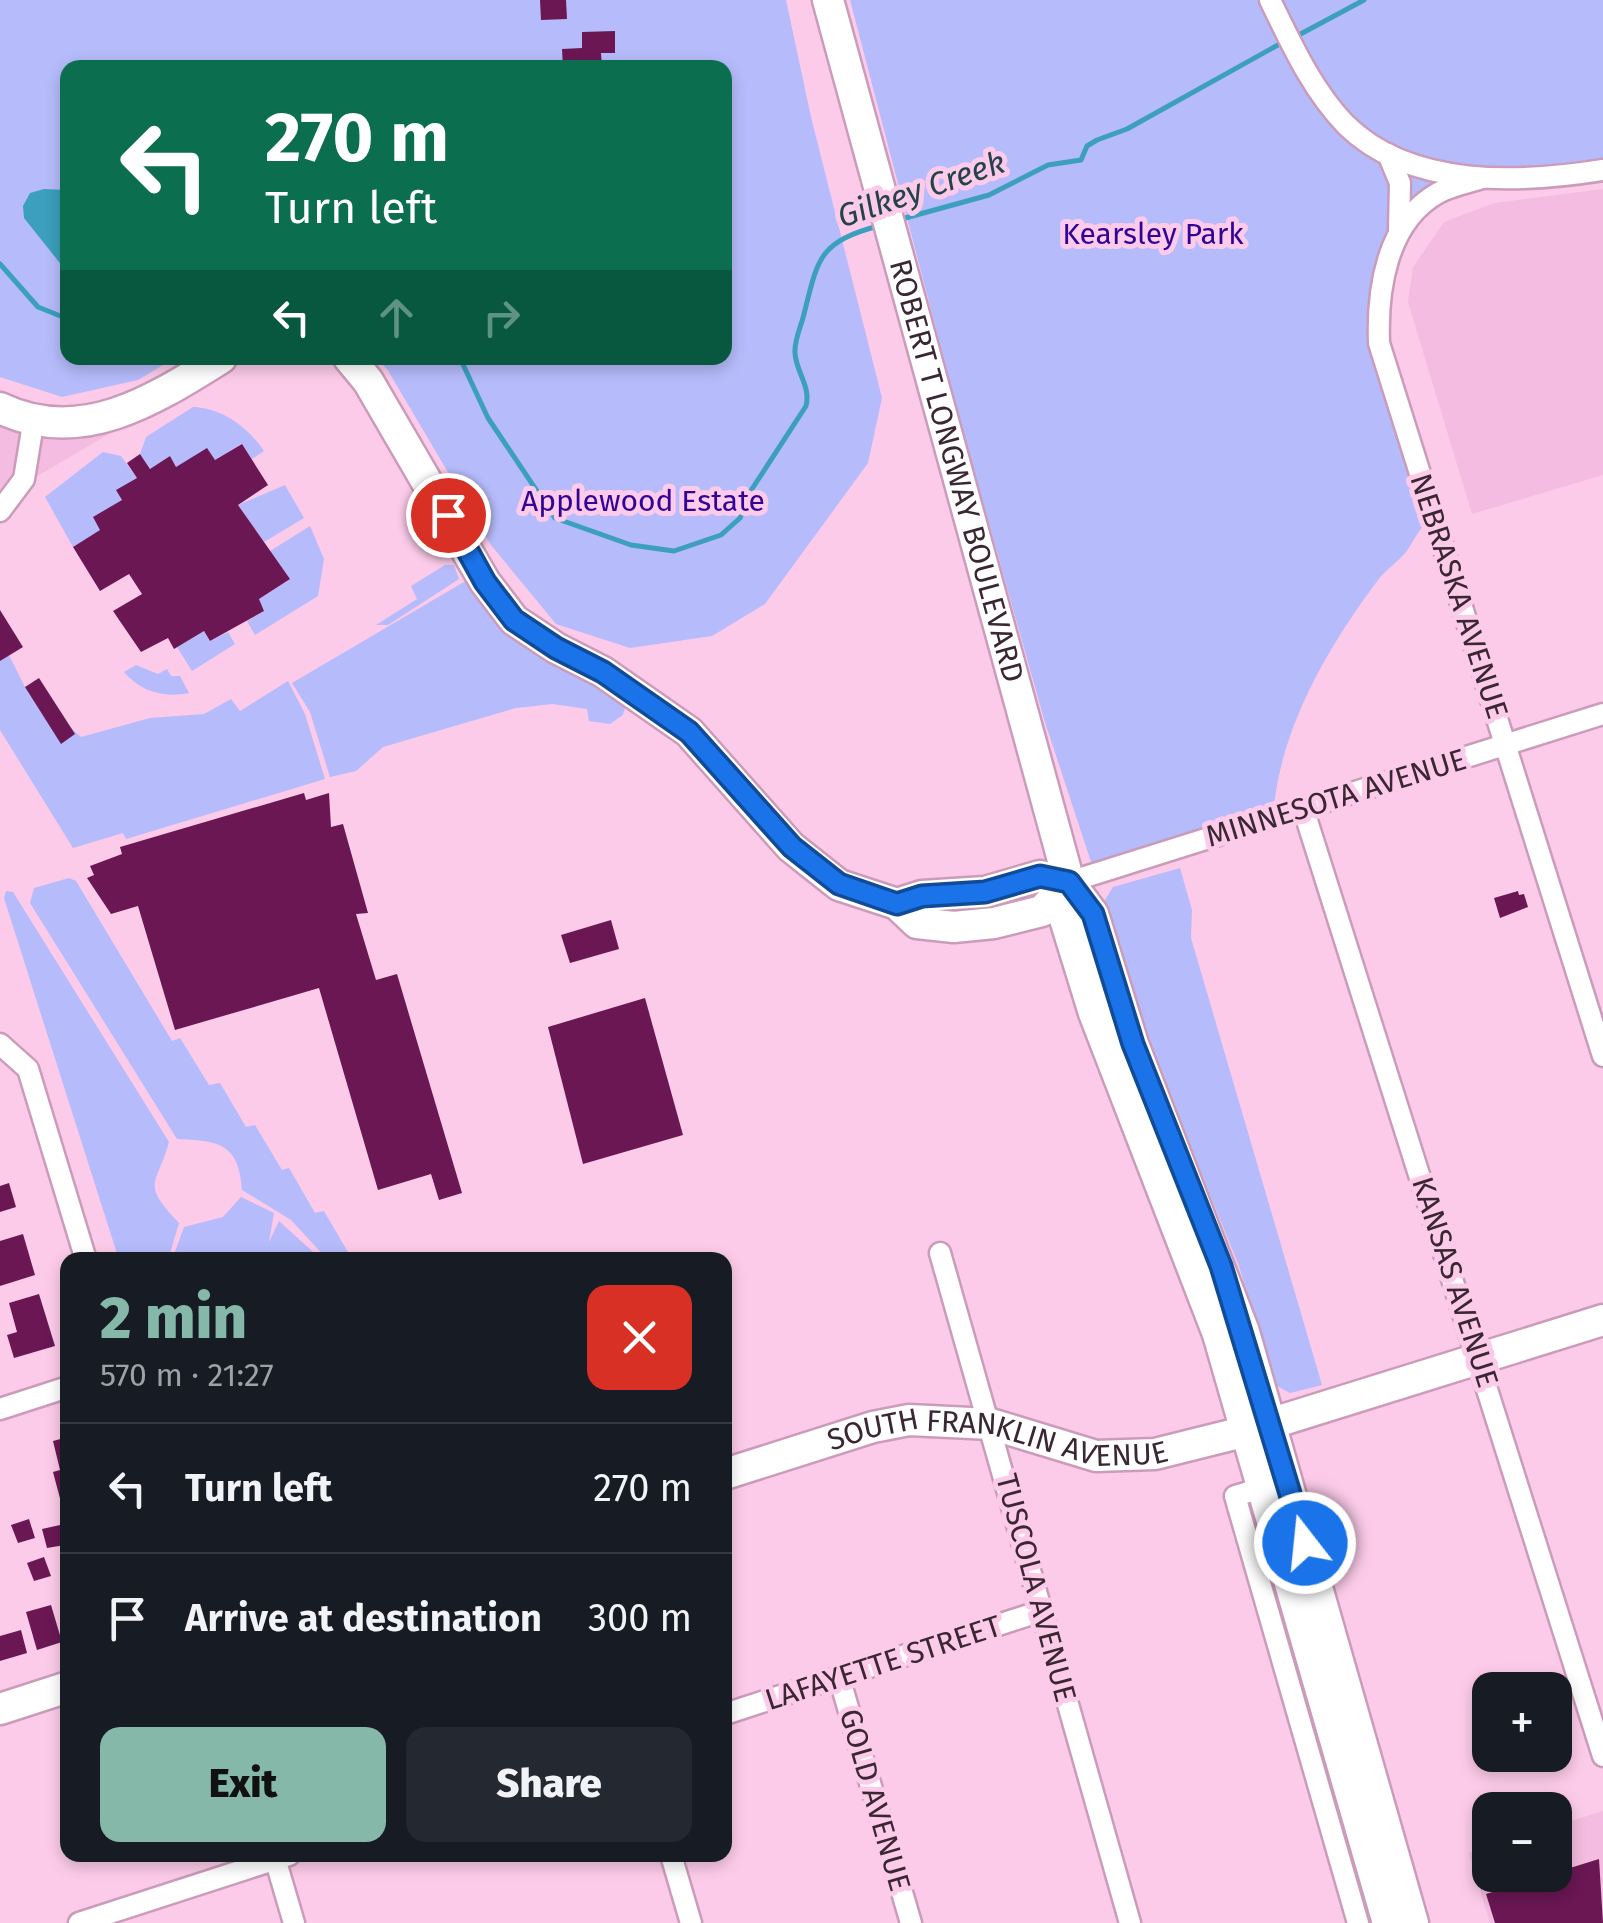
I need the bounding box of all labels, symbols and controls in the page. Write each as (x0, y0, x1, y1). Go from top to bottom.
text: 270 m (265, 96, 449, 180)
icon: left (100, 100, 230, 230)
water label: Gilkey Creek (832, 143, 1010, 235)
text: Turn left (265, 181, 437, 235)
park label: Kearsley Park (1062, 216, 1244, 252)
street label: ROBERT T LONGWAY BOULEVARD (882, 255, 1032, 686)
icon: left (264, 290, 319, 345)
icon: ahead (369, 290, 424, 345)
icon: right (474, 290, 529, 345)
street label: NEBRASKA AVENUE (1402, 469, 1516, 723)
pin (406, 473, 491, 558)
park label: Applewood Estate (521, 483, 765, 519)
icon: arrive (421, 488, 476, 543)
street label: MINNESOTA AVENUE (1202, 741, 1470, 855)
street label: KANSAS AVENUE (1404, 1172, 1506, 1392)
text: 2 min (100, 1282, 247, 1354)
button: close (587, 1285, 692, 1390)
text: 570 m · 21:27 (100, 1356, 274, 1394)
street label: SOUTH FRANKLIN AVENUE (823, 1401, 1172, 1474)
icon: left (100, 1461, 155, 1516)
text: Turn left (185, 1465, 332, 1511)
text: 270 m (593, 1465, 692, 1511)
street label: TUSCOLA AVENUE (988, 1470, 1084, 1706)
position arrow (1253, 1491, 1357, 1595)
icon: arrive (100, 1591, 155, 1646)
text: Arrive at destination (185, 1595, 542, 1641)
text: 300 m (588, 1595, 692, 1641)
street label: LAFAYETTE STREET (761, 1608, 1006, 1718)
map controls (1472, 1672, 1572, 1892)
button: + (1472, 1672, 1572, 1772)
street label: GOLD AVENUE (832, 1705, 918, 1895)
button: Exit (100, 1727, 386, 1842)
button: Share (406, 1727, 692, 1842)
button: − (1472, 1792, 1572, 1892)

